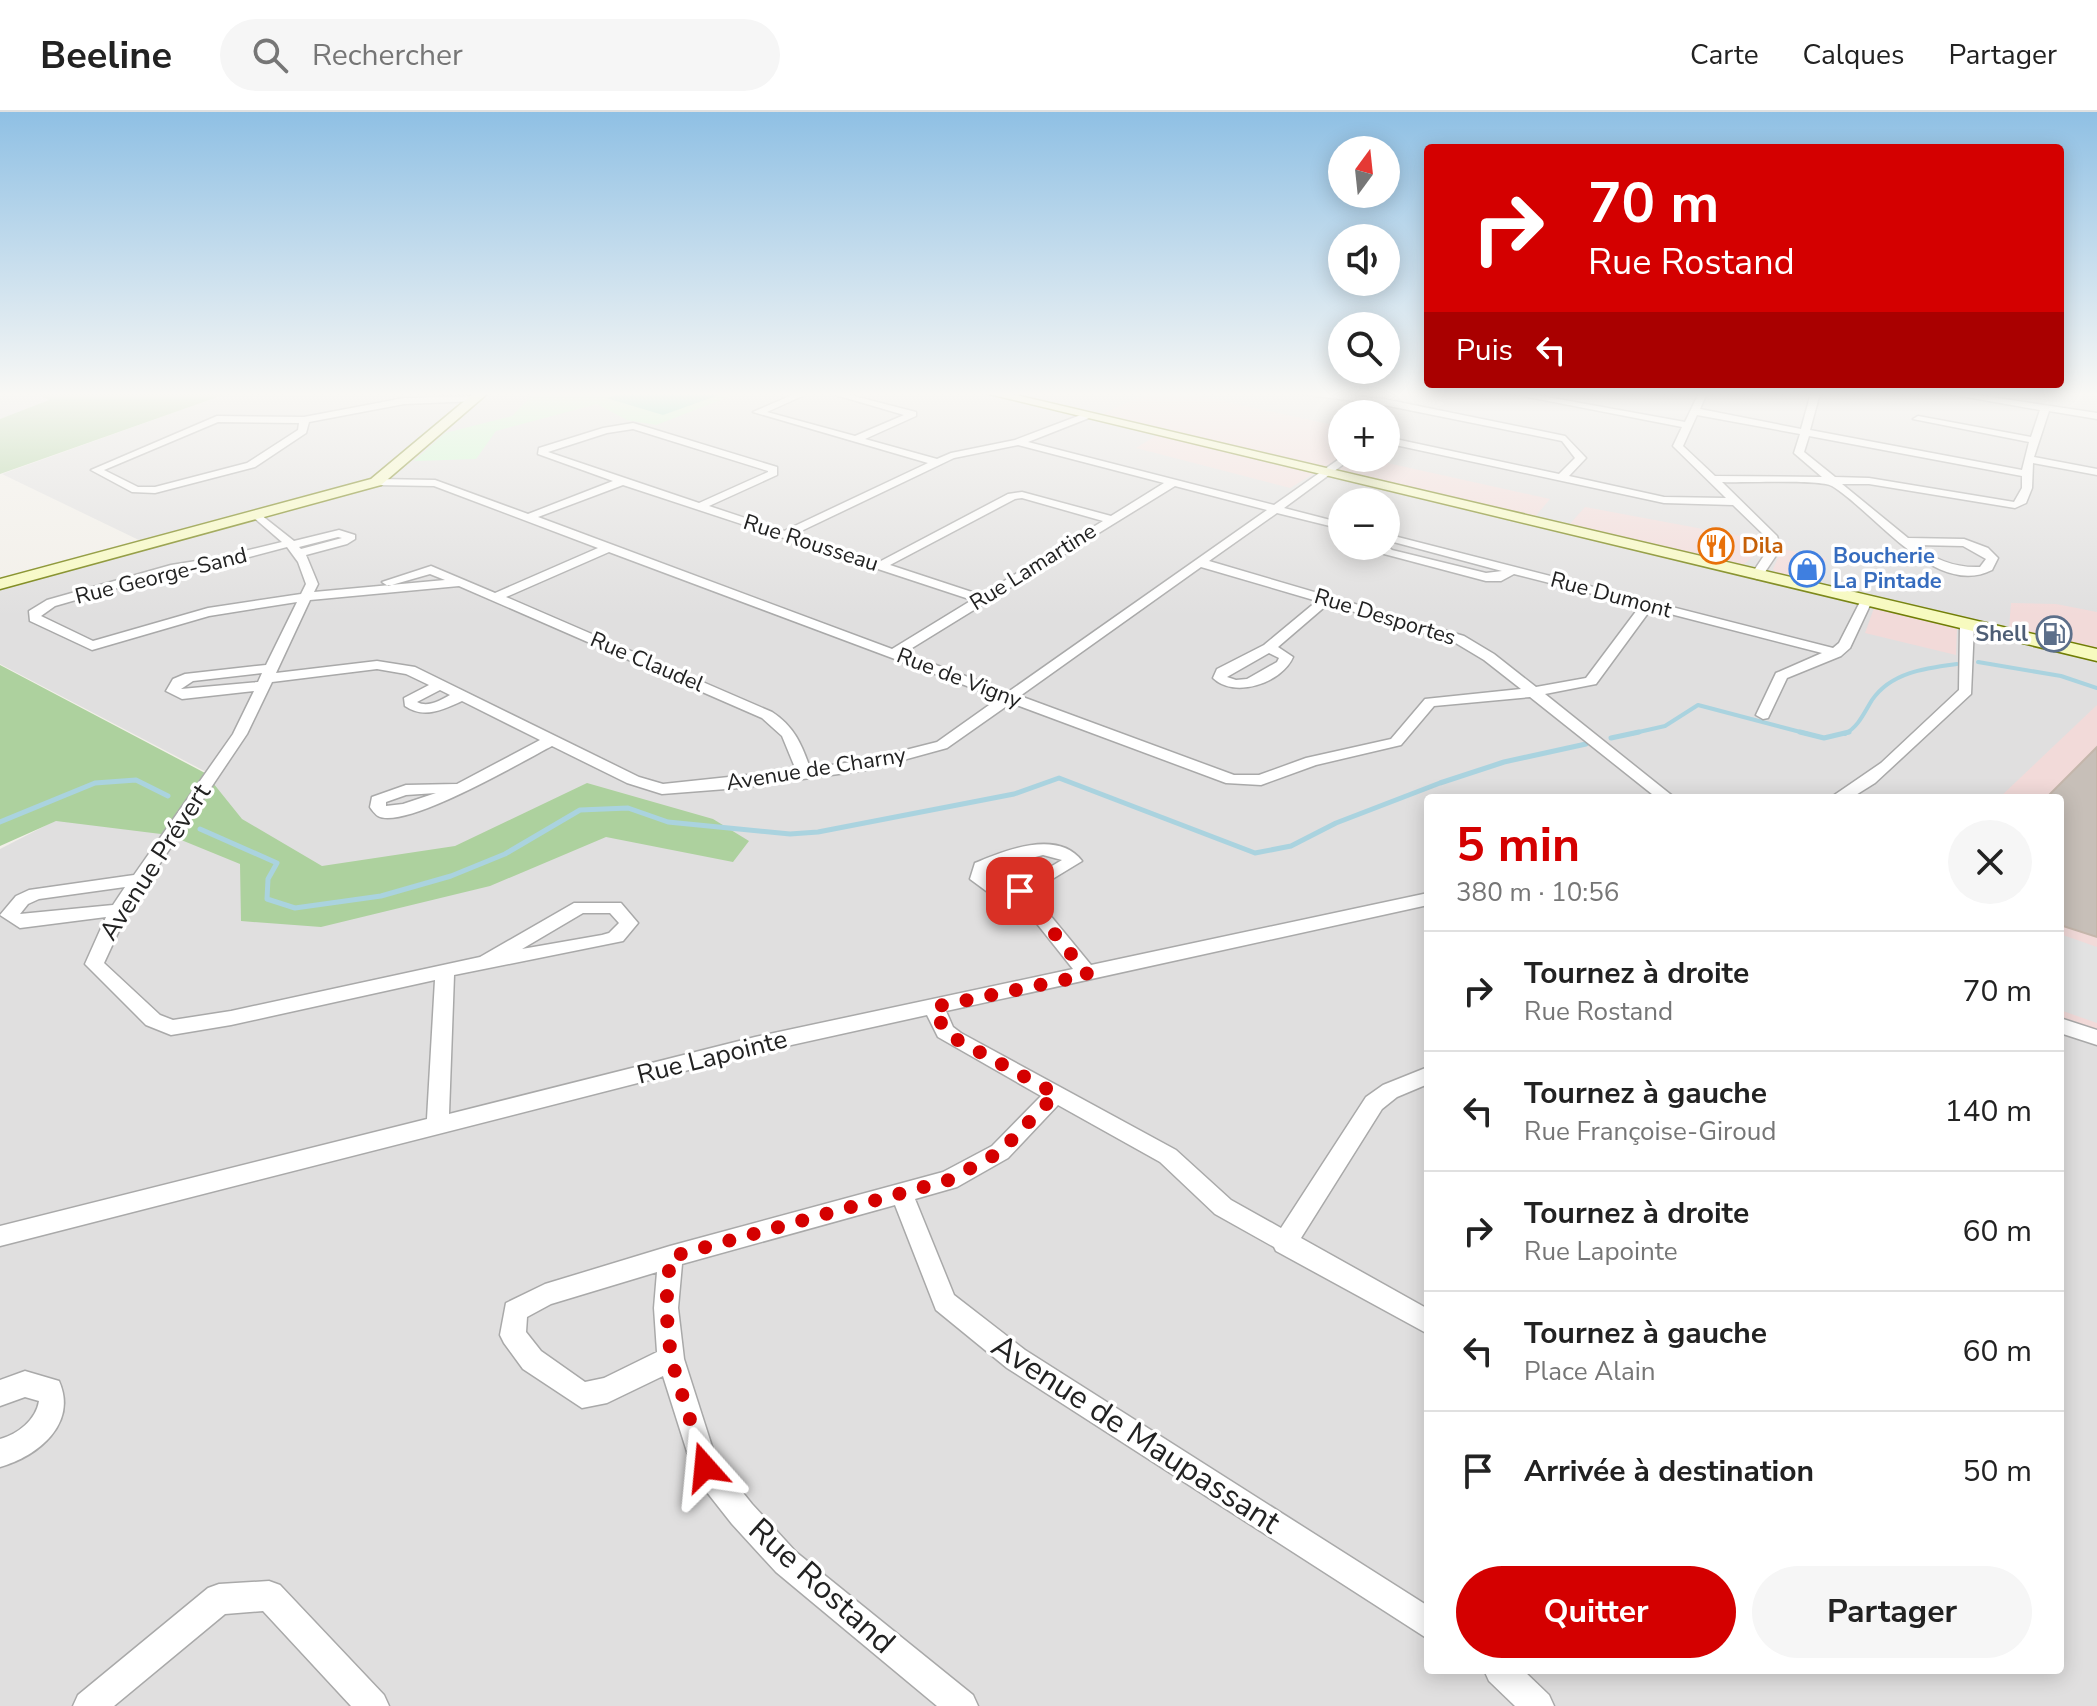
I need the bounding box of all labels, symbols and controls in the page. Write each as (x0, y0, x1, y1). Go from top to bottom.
search box (220, 19, 780, 91)
text: Beeline (40, 30, 172, 81)
icon: search (248, 33, 292, 77)
text: Rechercher (312, 35, 463, 76)
text: Carte (1690, 36, 1759, 74)
text: Calques (1803, 36, 1904, 74)
text: Partager (1948, 36, 2057, 74)
north arrow (1328, 136, 1400, 208)
map controls (1328, 136, 1400, 560)
text: 70 m (1588, 165, 1719, 242)
icon: right (1456, 176, 1560, 280)
button: sound (1328, 224, 1400, 296)
text: Rue Rostand (1588, 238, 1795, 287)
button: search (1328, 312, 1400, 384)
icon: left (1529, 328, 1573, 372)
text: Puis (1456, 330, 1513, 371)
button: + (1328, 400, 1400, 472)
button: − (1328, 488, 1400, 560)
street label: Rue Rousseau (740, 507, 882, 579)
street label: Rue Lamartine (964, 516, 1102, 618)
restaurant icon: Dila (1697, 527, 1735, 565)
place label: Dila (1742, 531, 1783, 561)
street label: Rue George-Sand (72, 540, 250, 612)
place label: Boucherie La Pintade (1833, 541, 1942, 596)
shop icon: Boucherie La Pintade (1788, 550, 1826, 588)
street label: Rue Dumont (1547, 564, 1675, 626)
street label: Rue Desportes (1311, 581, 1459, 653)
fuel station icon: Shell (2035, 615, 2073, 653)
place label: Shell (1975, 619, 2028, 649)
street label: Rue Claudel (586, 625, 709, 700)
street label: Rue de Vigny (892, 640, 1026, 716)
street label: Avenue de Charny (724, 740, 909, 798)
street label: Avenue Prévert (91, 776, 219, 947)
text: 5 min (1456, 812, 1580, 878)
button: close (1948, 820, 2032, 904)
pin (986, 857, 1054, 925)
icon: arrive (998, 869, 1042, 913)
text: 380 m · 10:56 (1456, 875, 1619, 910)
text: Tournez à droite (1524, 953, 1749, 994)
icon: right (1456, 969, 1500, 1013)
text: 70 m (1963, 971, 2032, 1012)
text: Rue Rostand (1524, 994, 1673, 1029)
street label: Rue Lapointe (633, 1021, 791, 1093)
text: Tournez à gauche (1524, 1073, 1767, 1114)
icon: left (1456, 1089, 1500, 1133)
text: 140 m (1945, 1091, 2032, 1132)
text: Rue Françoise-Giroud (1524, 1114, 1776, 1149)
text: Tournez à droite (1524, 1193, 1749, 1234)
icon: right (1456, 1209, 1500, 1253)
text: 60 m (1963, 1211, 2032, 1252)
text: Rue Lapointe (1524, 1234, 1678, 1269)
text: Tournez à gauche (1524, 1313, 1767, 1354)
street label: Avenue de Maupassant (983, 1324, 1289, 1544)
icon: left (1456, 1329, 1500, 1373)
text: 60 m (1963, 1331, 2032, 1372)
text: Place Alain (1524, 1354, 1655, 1389)
position arrow (663, 1425, 747, 1509)
icon: arrive (1456, 1449, 1500, 1493)
text: Arrivée à destination (1524, 1451, 1814, 1492)
text: 50 m (1963, 1451, 2032, 1492)
street label: Rue Rostand (739, 1509, 905, 1663)
button: Quitter (1456, 1566, 1736, 1658)
button: Partager (1752, 1566, 2032, 1658)

